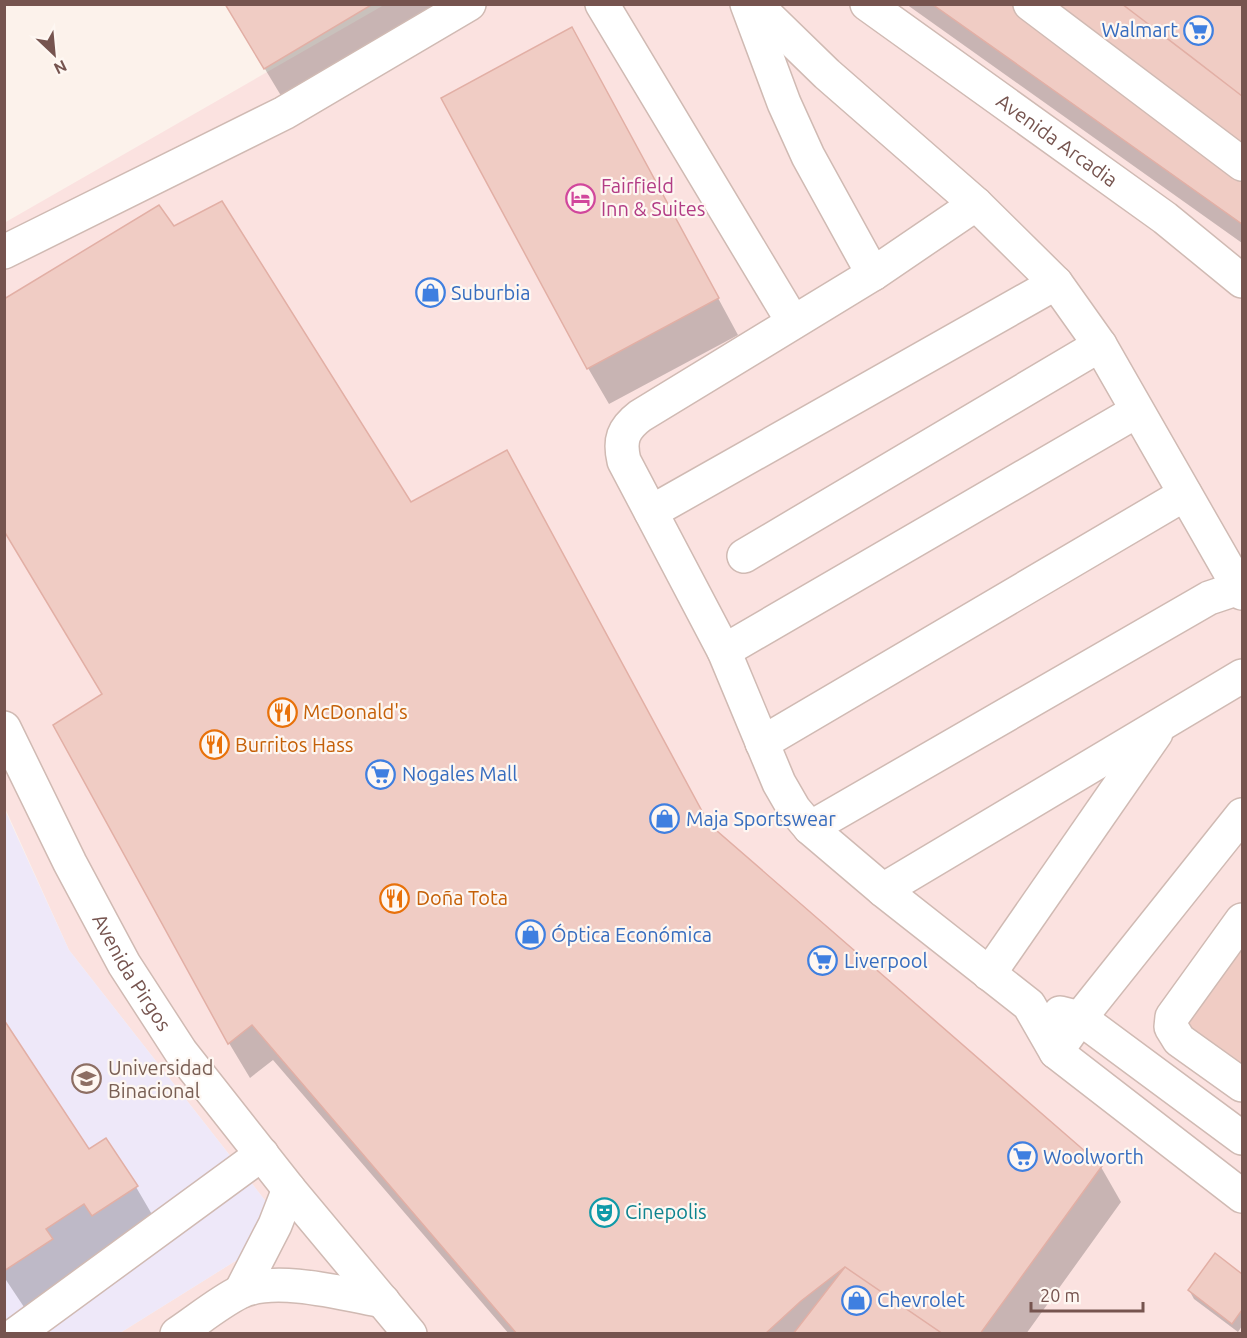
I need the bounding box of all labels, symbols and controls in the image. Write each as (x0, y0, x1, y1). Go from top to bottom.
supermarket icon: Walmart (1183, 14, 1215, 46)
place label: Walmart (1101, 18, 1178, 41)
north arrow (24, 24, 84, 84)
text: N (51, 57, 70, 78)
street label: Avenida Arcadia (992, 89, 1122, 191)
place label: Fairfield Inn & Suites (601, 174, 706, 220)
hotel icon: Fairfield Inn & Suites (564, 182, 596, 214)
shop icon: Suburbia (414, 277, 446, 309)
place label: Suburbia (451, 281, 530, 304)
restaurant icon: McDonald's (266, 696, 298, 728)
place label: McDonald's (303, 700, 408, 723)
restaurant icon: Burritos Hass (198, 729, 230, 761)
place label: Burritos Hass (235, 733, 354, 756)
supermarket icon: Nogales Mall (365, 758, 397, 790)
place label: Nogales Mall (402, 762, 517, 785)
shop icon: Maja Sportswear (649, 803, 681, 835)
place label: Maja Sportswear (686, 807, 836, 830)
restaurant icon: Doña Tota (379, 882, 411, 914)
place label: Doña Tota (416, 886, 508, 909)
street label: Avenida Pirgos (88, 910, 176, 1035)
shop icon: Óptica Económica (514, 919, 546, 951)
place label: Óptica Económica (551, 923, 712, 946)
supermarket icon: Liverpool (807, 945, 839, 977)
place label: Liverpool (844, 949, 928, 972)
place label: Universidad Binacional (108, 1056, 213, 1102)
school or university icon: Universidad Binacional (71, 1063, 103, 1095)
supermarket icon: Woolworth (1006, 1141, 1038, 1173)
place label: Woolworth (1043, 1145, 1144, 1168)
theatre icon: Cinepolis (588, 1196, 620, 1228)
place label: Cinepolis (625, 1200, 707, 1223)
scale bar (1031, 1275, 1144, 1313)
shop icon: Chevrolet (840, 1284, 872, 1316)
text: 20 m (1040, 1285, 1080, 1305)
place label: Chevrolet (877, 1288, 965, 1311)

